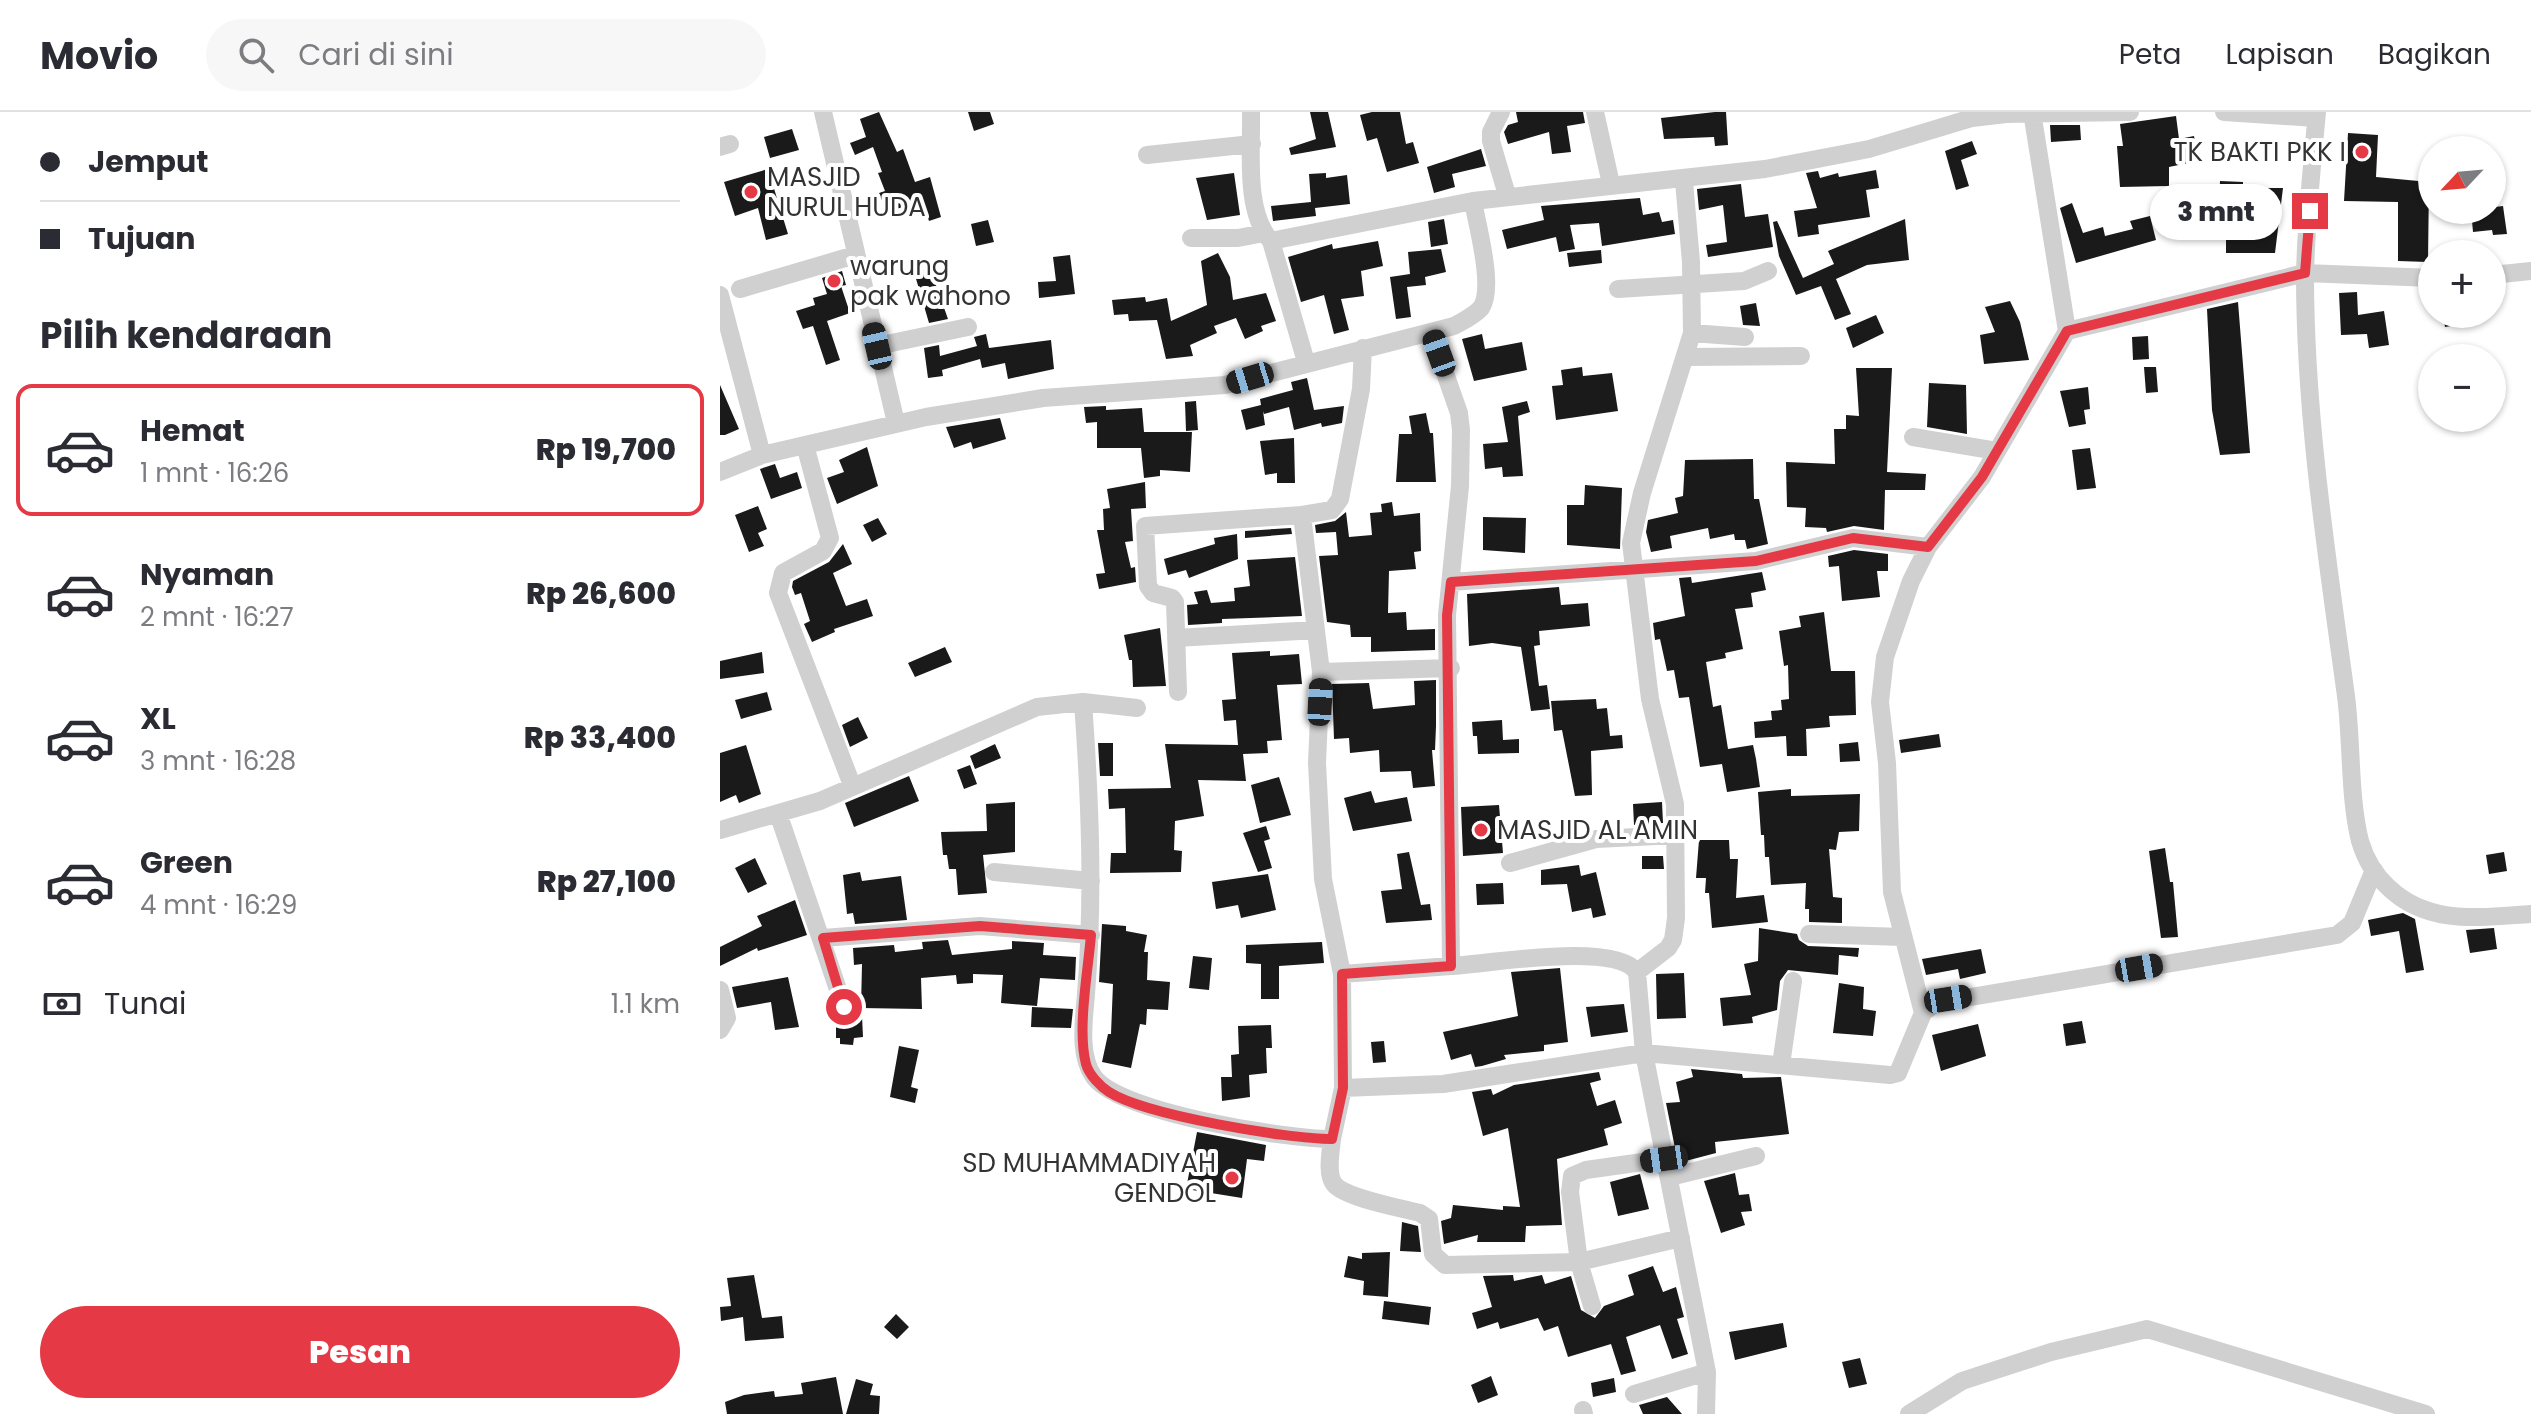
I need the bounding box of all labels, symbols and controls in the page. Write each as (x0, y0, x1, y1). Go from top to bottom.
search box (206, 19, 766, 91)
text: Movio (40, 29, 158, 82)
icon: search (234, 33, 278, 77)
text: Cari di sini (298, 33, 454, 76)
text: Peta (2119, 35, 2182, 74)
text: Lapisan (2226, 35, 2334, 74)
text: Bagikan (2378, 35, 2491, 74)
place label: TK BAKTI PKK I (2173, 134, 2346, 170)
north arrow (2418, 136, 2506, 224)
map controls (2418, 136, 2506, 432)
text: Jemput (88, 140, 208, 183)
marker: TK BAKTI PKK I (2353, 143, 2371, 161)
place label: MASJID NURUL HUDA (767, 159, 926, 225)
marker: MASJID NURUL HUDA (742, 183, 760, 201)
callout: 3 mnt (2150, 183, 2282, 239)
route end (2292, 193, 2328, 229)
text: 3 mnt (2177, 194, 2255, 230)
text: Tujuan (88, 217, 196, 260)
button: + (2418, 240, 2506, 328)
place label: warung pak wahono (850, 248, 1011, 314)
marker: warung pak wahono (825, 272, 843, 290)
text: Pilih kendaraan (40, 310, 332, 361)
car (860, 320, 894, 372)
car (1420, 326, 1458, 380)
button: − (2418, 344, 2506, 432)
car (1224, 360, 1276, 396)
text: Hemat (140, 409, 245, 452)
icon: car (44, 414, 116, 486)
text: Rp 19,700 (536, 428, 676, 471)
text: 1 mnt · 16:26 (140, 455, 289, 491)
text: Nyaman (140, 553, 274, 596)
icon: car (44, 558, 116, 630)
text: Rp 26,600 (526, 572, 676, 615)
text: 2 mnt · 16:27 (140, 599, 294, 635)
car (1307, 677, 1333, 727)
text: XL (140, 697, 176, 740)
icon: car (44, 702, 116, 774)
text: Rp 33,400 (524, 716, 676, 759)
text: 3 mnt · 16:28 (140, 743, 296, 779)
place label: MASJID AL AMIN (1497, 812, 1698, 848)
marker: MASJID AL AMIN (1472, 821, 1490, 839)
text: Green (140, 841, 233, 884)
icon: car (44, 846, 116, 918)
text: Rp 27,100 (537, 860, 676, 903)
text: 4 mnt · 16:29 (140, 887, 297, 923)
car (2113, 952, 2165, 984)
icon: cash (40, 982, 84, 1026)
text: Tunai (104, 982, 186, 1025)
car (1922, 983, 1974, 1015)
text: 1.1 km (611, 986, 680, 1022)
route start (826, 989, 862, 1025)
car (1639, 1144, 1689, 1174)
place label: SD MUHAMMADIYAH GENDOL (962, 1145, 1216, 1211)
marker: SD MUHAMMADIYAH GENDOL (1223, 1169, 1241, 1187)
button: Pesan (40, 1306, 680, 1398)

